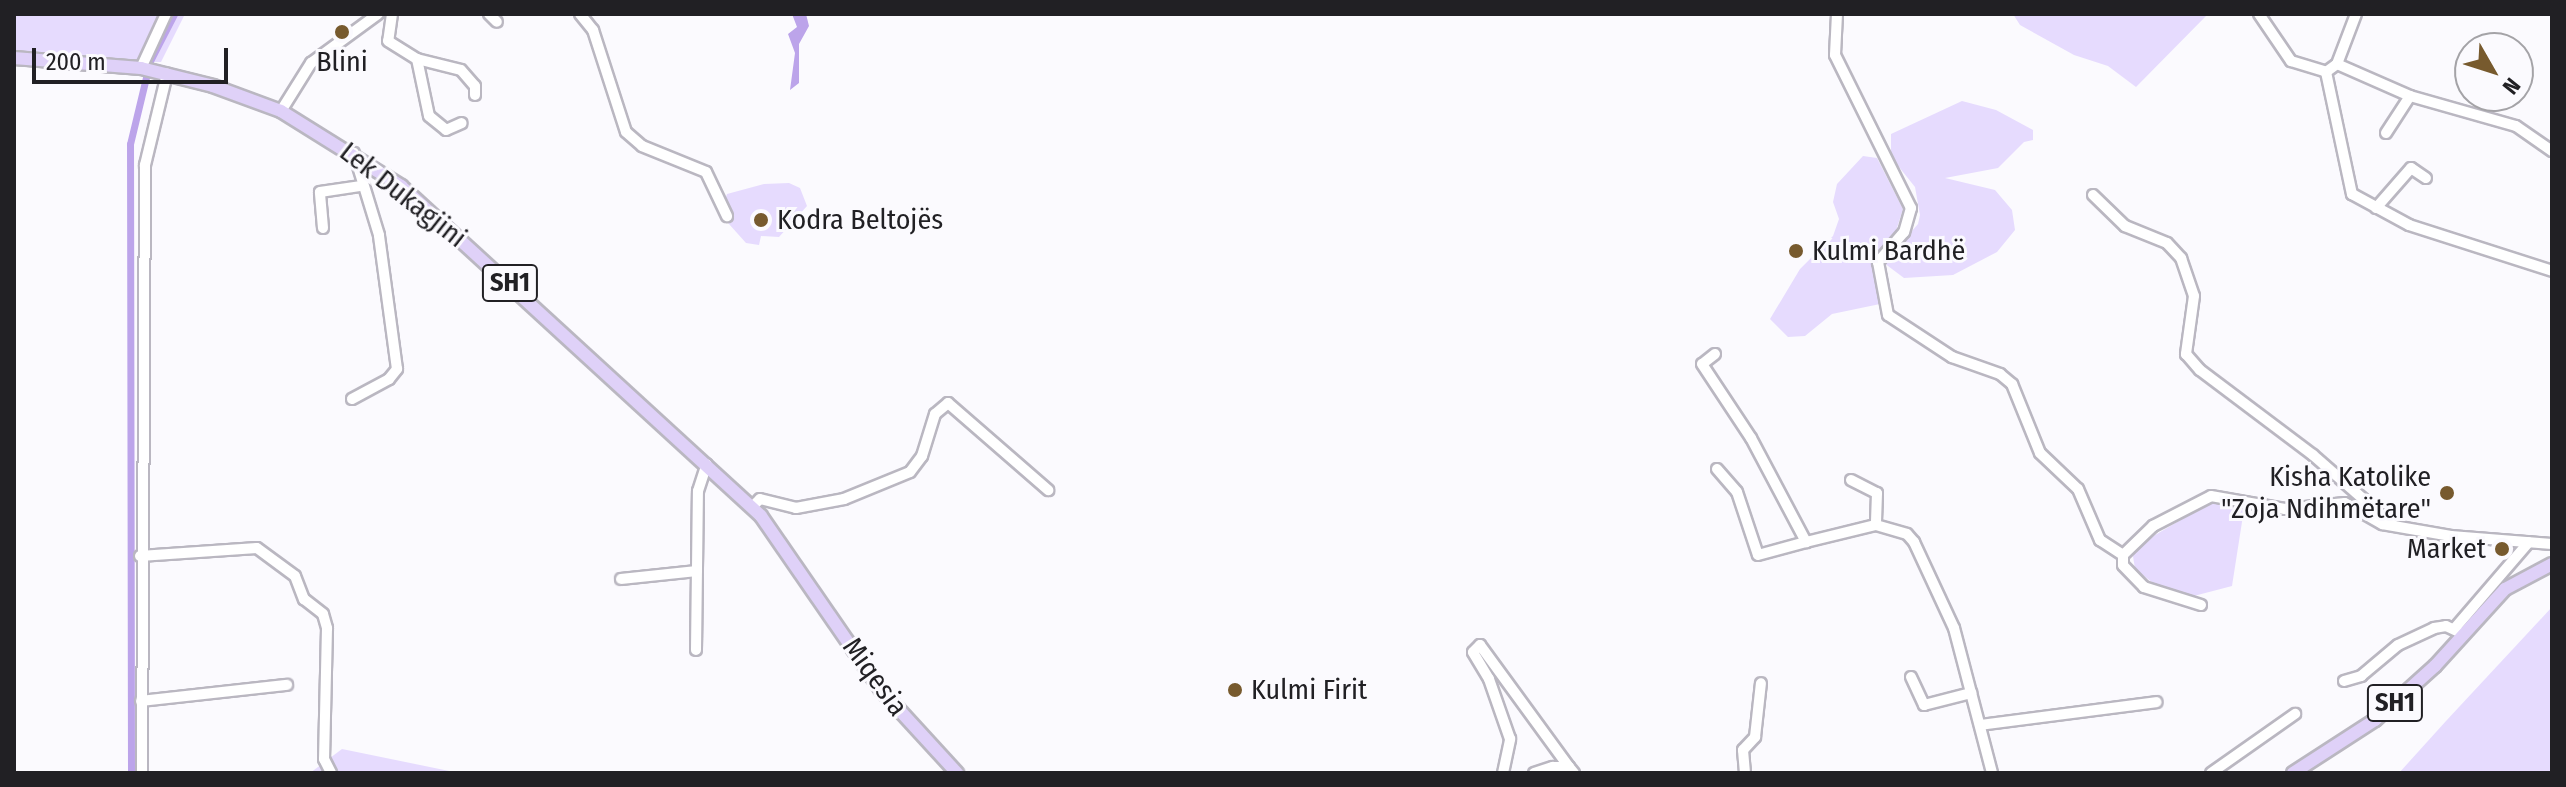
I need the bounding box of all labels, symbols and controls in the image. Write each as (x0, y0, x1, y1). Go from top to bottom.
marker: Blini (333, 23, 351, 41)
scale bar (36, 32, 232, 82)
north arrow (2454, 32, 2534, 112)
place label: Blini (316, 45, 368, 79)
text: 200 m (46, 48, 106, 76)
text: N (2497, 73, 2526, 100)
street label: Lek Dukagjini (333, 135, 473, 255)
place label: Kodra Beltojës (777, 203, 943, 237)
marker: Kodra Beltojës (752, 211, 770, 229)
place label: Kulmi Bardhë (1812, 234, 1965, 268)
marker: Kulmi Bardhë (1787, 242, 1805, 260)
road number: SH1 (480, 261, 540, 305)
place label: Kisha Katolike "Zoja Ndihmëtare" (2221, 460, 2431, 526)
marker: Kisha Katolike "Zoja Ndihmëtare" (2438, 484, 2456, 502)
place label: Market (2407, 532, 2486, 566)
marker: Market (2493, 540, 2511, 558)
street label: Miqesia (835, 631, 915, 723)
place label: Kulmi Firit (1251, 673, 1367, 707)
marker: Kulmi Firit (1226, 681, 1244, 699)
road number: SH1 (2365, 681, 2425, 725)

